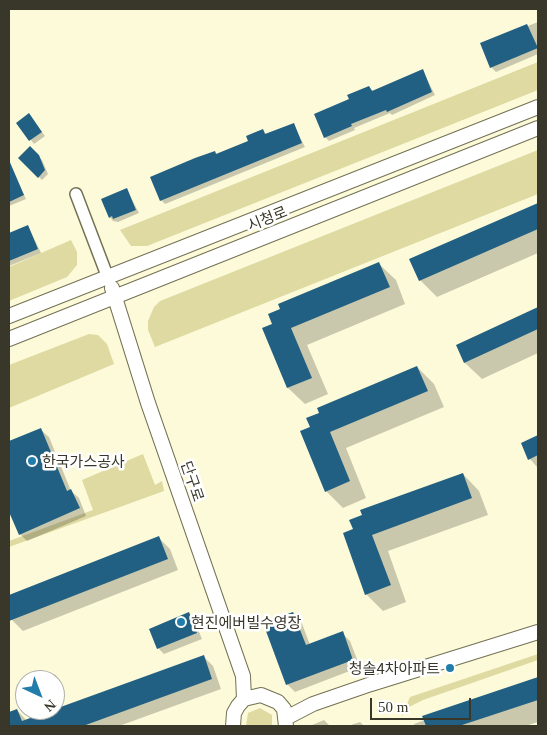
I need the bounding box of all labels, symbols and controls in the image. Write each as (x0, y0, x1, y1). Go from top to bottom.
street label: 시청로 (244, 202, 290, 234)
place label: 한국가스공사 (42, 452, 125, 470)
marker: 한국가스공사 (26, 455, 38, 467)
street label: 단구로 (178, 458, 208, 504)
place label: 현진에버빌수영장 (191, 613, 301, 631)
marker: 현진에버빌수영장 (175, 616, 187, 628)
place label: 청솔4차아파트 (349, 659, 440, 677)
marker: 청솔4차아파트 (444, 662, 456, 674)
north arrow (15, 670, 65, 720)
scale bar (372, 688, 473, 720)
text: N (41, 697, 59, 715)
text: 50 m (378, 699, 408, 715)

